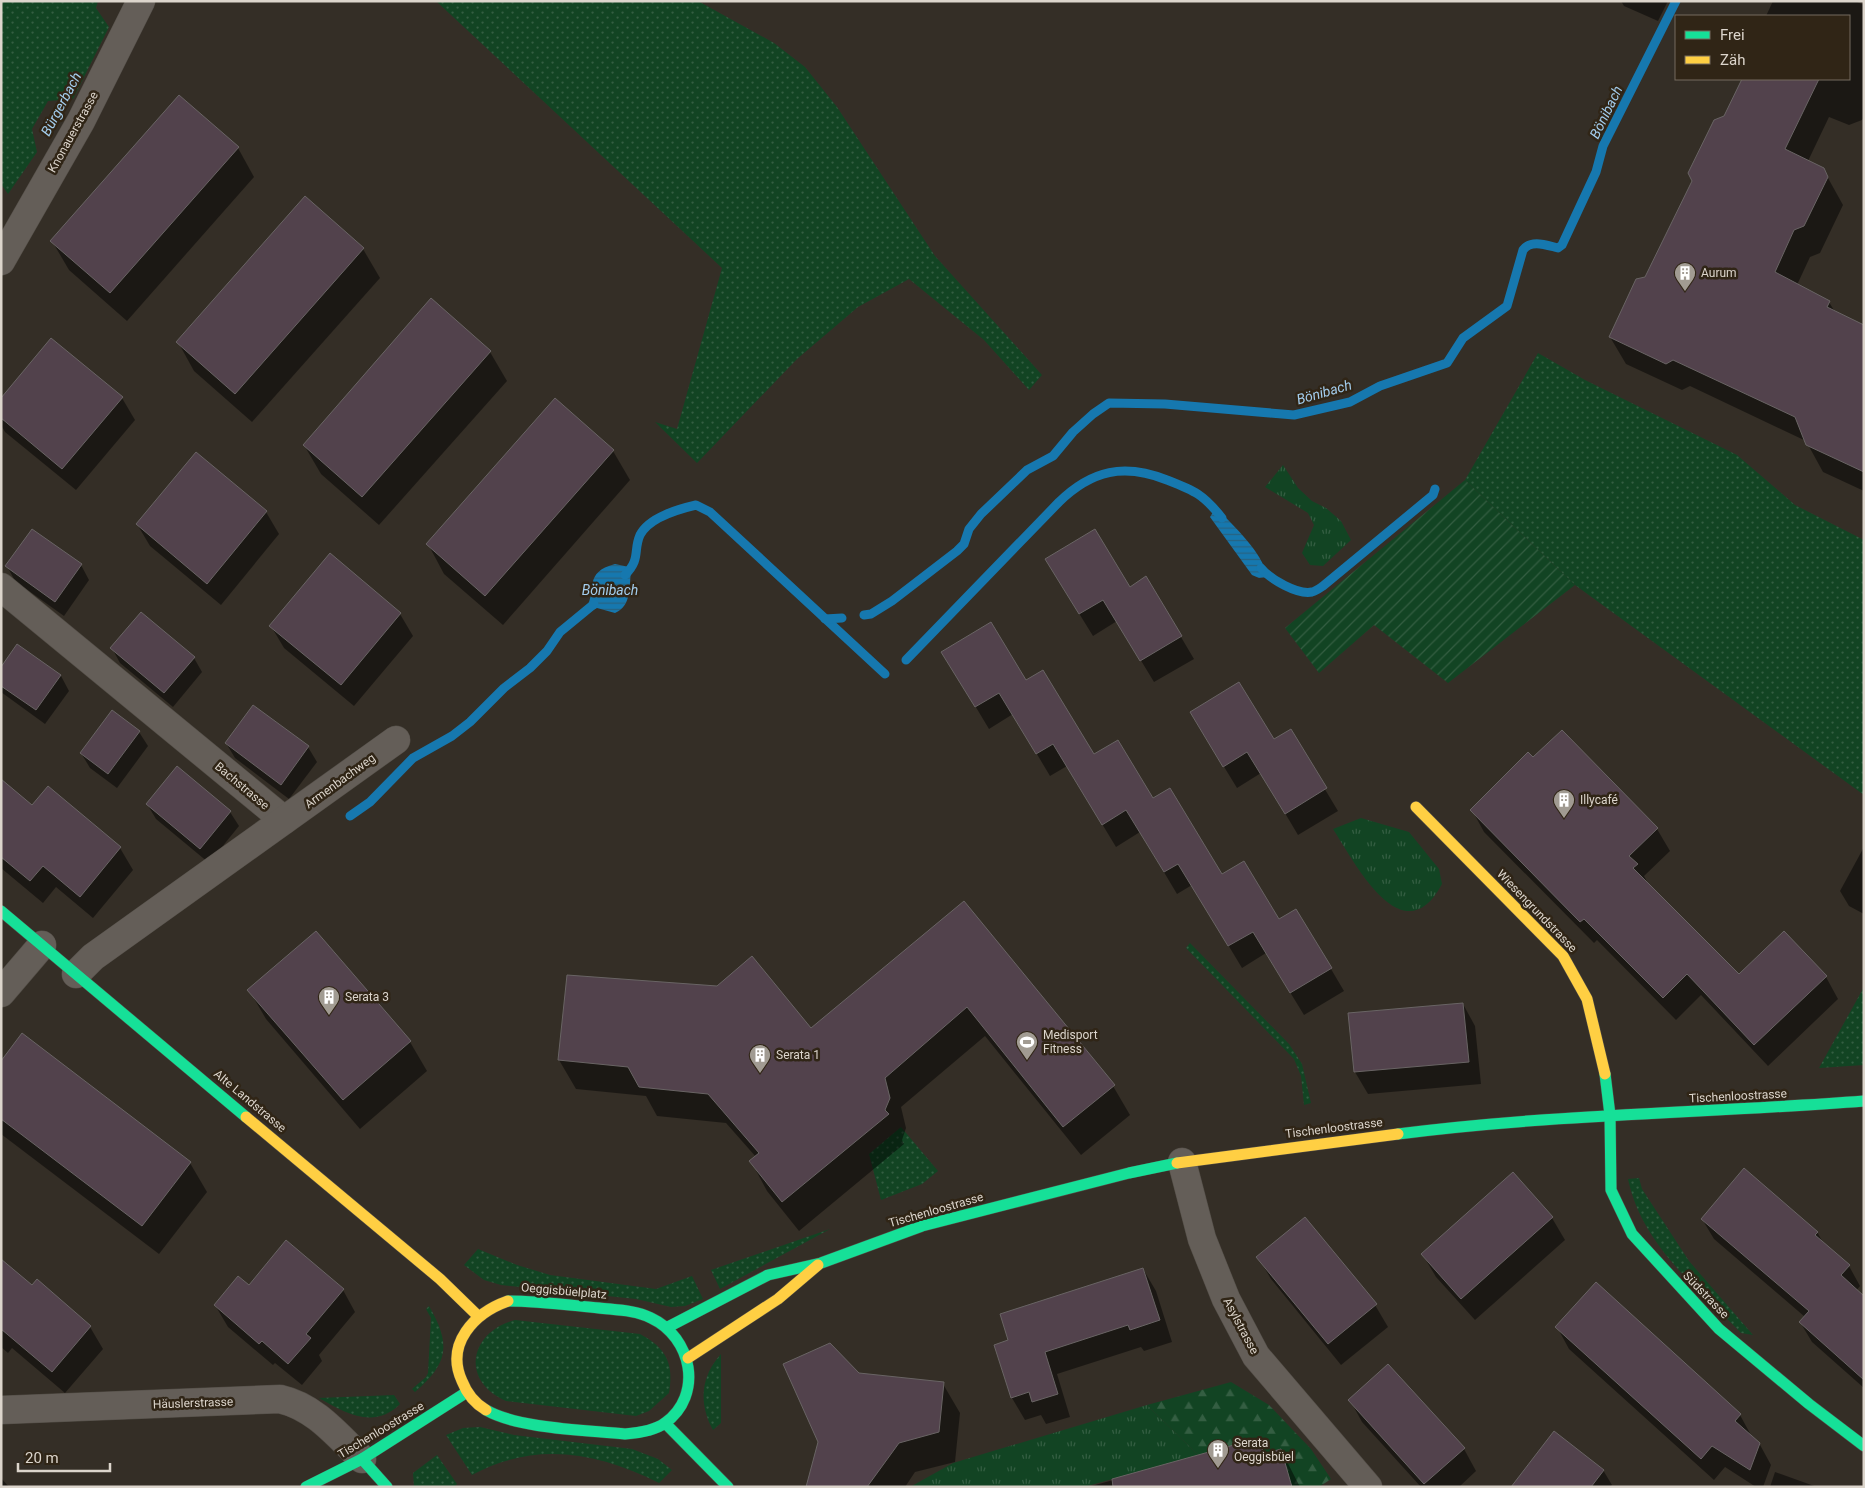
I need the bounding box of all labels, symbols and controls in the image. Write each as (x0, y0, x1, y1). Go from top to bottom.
legend (1675, 15, 1850, 80)
text: Frei (1720, 26, 1745, 44)
text: Zäh (1720, 51, 1745, 69)
water label: Bürgerbach (38, 70, 84, 138)
water label: Bönibach (1586, 83, 1626, 141)
street label: Knonauerstrasse (45, 89, 101, 175)
building icon: Aurum (1673, 261, 1697, 292)
place label: Aurum (1701, 266, 1737, 280)
water label: Bönibach (1295, 377, 1353, 407)
water label: Bönibach (582, 582, 638, 598)
street label: Armenbachweg (302, 751, 378, 811)
street label: Bachstrasse (212, 759, 272, 813)
building icon: Illycafé (1552, 788, 1576, 819)
place label: Illycafé (1580, 793, 1618, 807)
street label: Wiesengrundstrasse (1494, 867, 1580, 955)
building icon: Serata 3 (317, 985, 341, 1016)
place label: Serata 3 (345, 990, 389, 1004)
place label: Medisport Fitness (1043, 1028, 1098, 1056)
sports icon: Medisport Fitness (1015, 1030, 1039, 1061)
building icon: Serata 1 (748, 1043, 772, 1074)
place label: Serata 1 (776, 1048, 820, 1062)
street label: Alte Landstrasse (211, 1067, 289, 1135)
street label: Tischenloostrasse (1689, 1086, 1787, 1106)
street label: Tischenloostrasse (1285, 1115, 1383, 1141)
street label: Tischenloostrasse (887, 1190, 985, 1230)
street label: Südstrasse (1680, 1269, 1732, 1321)
street label: Oeggisbüelplatz (521, 1280, 607, 1302)
street label: Asylstrasse (1220, 1295, 1262, 1357)
street label: Häuslerstrasse (153, 1395, 233, 1411)
street label: Tischenloostrasse (335, 1399, 427, 1461)
place label: Serata Oeggisbüel (1234, 1436, 1294, 1464)
building icon: Serata Oeggisbüel (1206, 1438, 1230, 1469)
scale bar (18, 1440, 110, 1472)
text: 20 m (25, 1449, 59, 1467)

